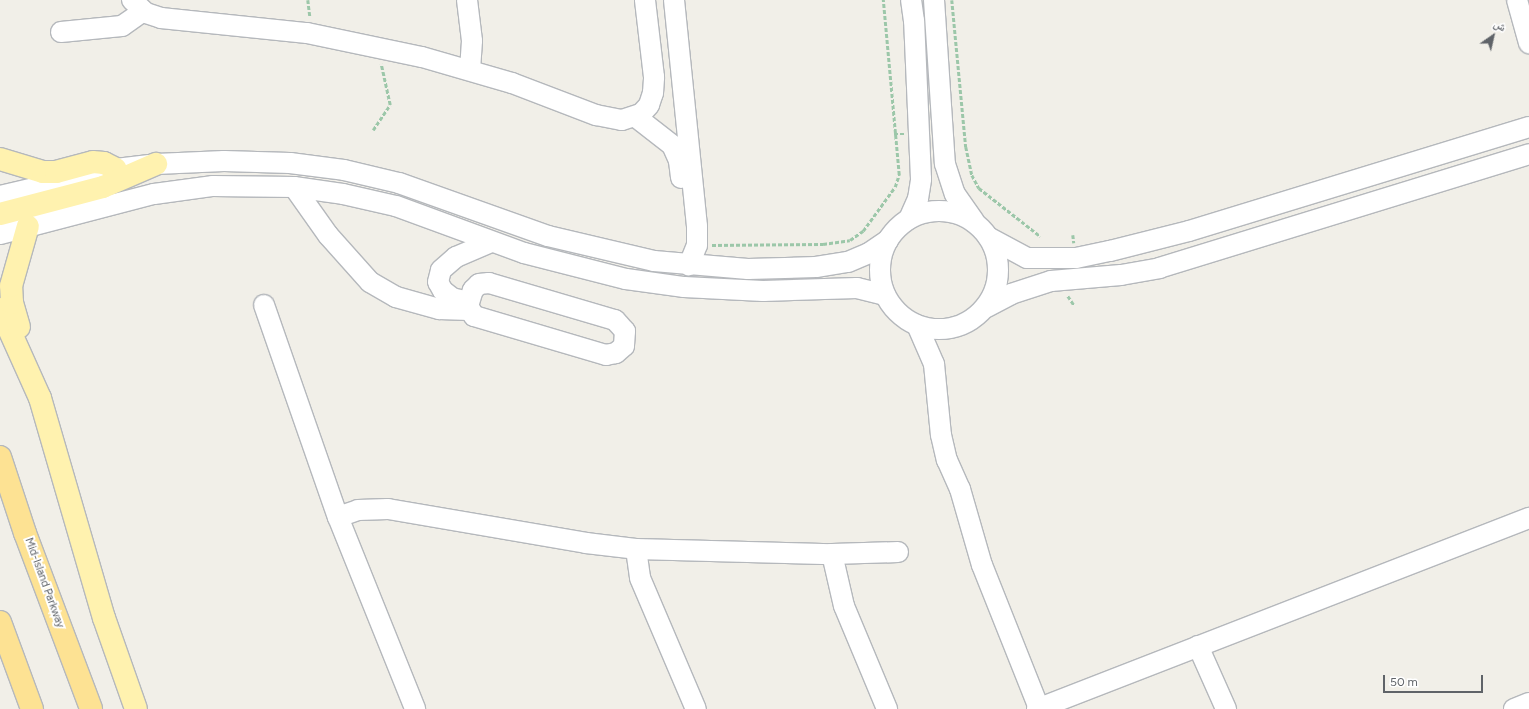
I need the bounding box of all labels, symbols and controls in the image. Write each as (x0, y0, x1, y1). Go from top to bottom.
north arrow (1473, 16, 1513, 56)
text: ش (1492, 17, 1508, 34)
street label: Mid-Island Parkway (22, 536, 66, 630)
scale bar (1385, 667, 1485, 693)
text: 50 m (1390, 675, 1418, 689)

